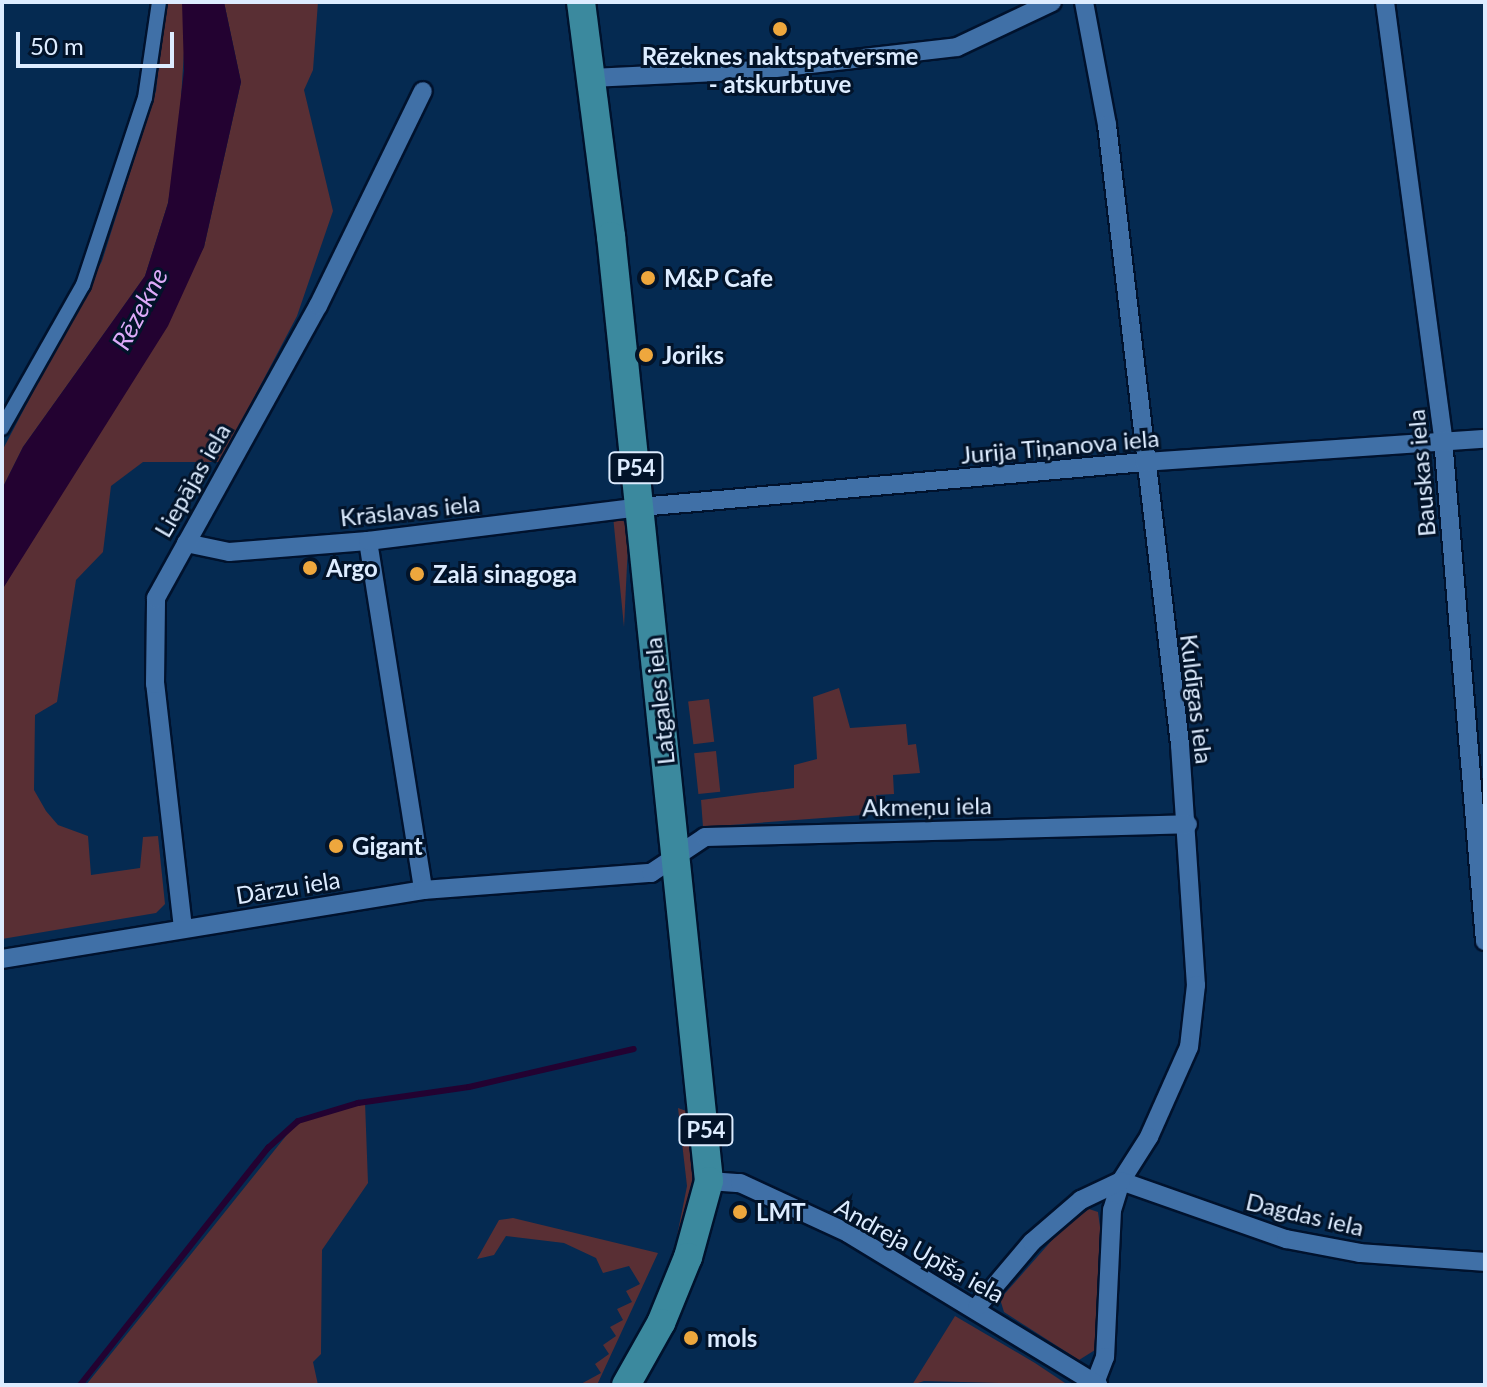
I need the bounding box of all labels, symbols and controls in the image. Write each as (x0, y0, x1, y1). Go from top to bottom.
scale bar (20, 16, 178, 66)
marker: Rēzeknes naktspatversme - atskurbtuve (771, 20, 789, 38)
text: 50 m (30, 31, 84, 60)
place label: Rēzeknes naktspatversme - atskurbtuve (642, 42, 918, 98)
water label: Rēzekne (105, 263, 175, 355)
place label: M&P Cafe (664, 264, 774, 292)
marker: M&P Cafe (639, 269, 657, 287)
place label: Joriks (662, 341, 724, 369)
marker: Joriks (637, 346, 655, 364)
street label: Bauskas iela (1401, 408, 1441, 538)
street label: Liepājas iela (148, 418, 236, 542)
street label: Jurija Tiņanova iela (959, 423, 1161, 469)
road number: P54 (608, 450, 664, 486)
street label: Krāslavas iela (339, 488, 481, 532)
place label: Argo (326, 554, 378, 582)
marker: Argo (301, 559, 319, 577)
place label: Zalā sinagoga (433, 560, 577, 588)
marker: Zalā sinagoga (408, 565, 426, 583)
street label: Kuldīgas iela (1175, 632, 1219, 766)
street label: Latgales iela (638, 636, 680, 766)
street label: Akmeņu iela (862, 790, 992, 822)
place label: Gigant (352, 832, 423, 860)
marker: Gigant (327, 837, 345, 855)
street label: Dārzu iela (234, 865, 342, 909)
road number: P54 (678, 1112, 734, 1148)
street label: Dagdas iela (1243, 1186, 1367, 1242)
street label: Andreja Upīša iela (830, 1192, 1010, 1308)
place label: LMT (756, 1198, 806, 1226)
marker: LMT (731, 1203, 749, 1221)
place label: mols (707, 1324, 757, 1352)
marker: mols (682, 1329, 700, 1347)

